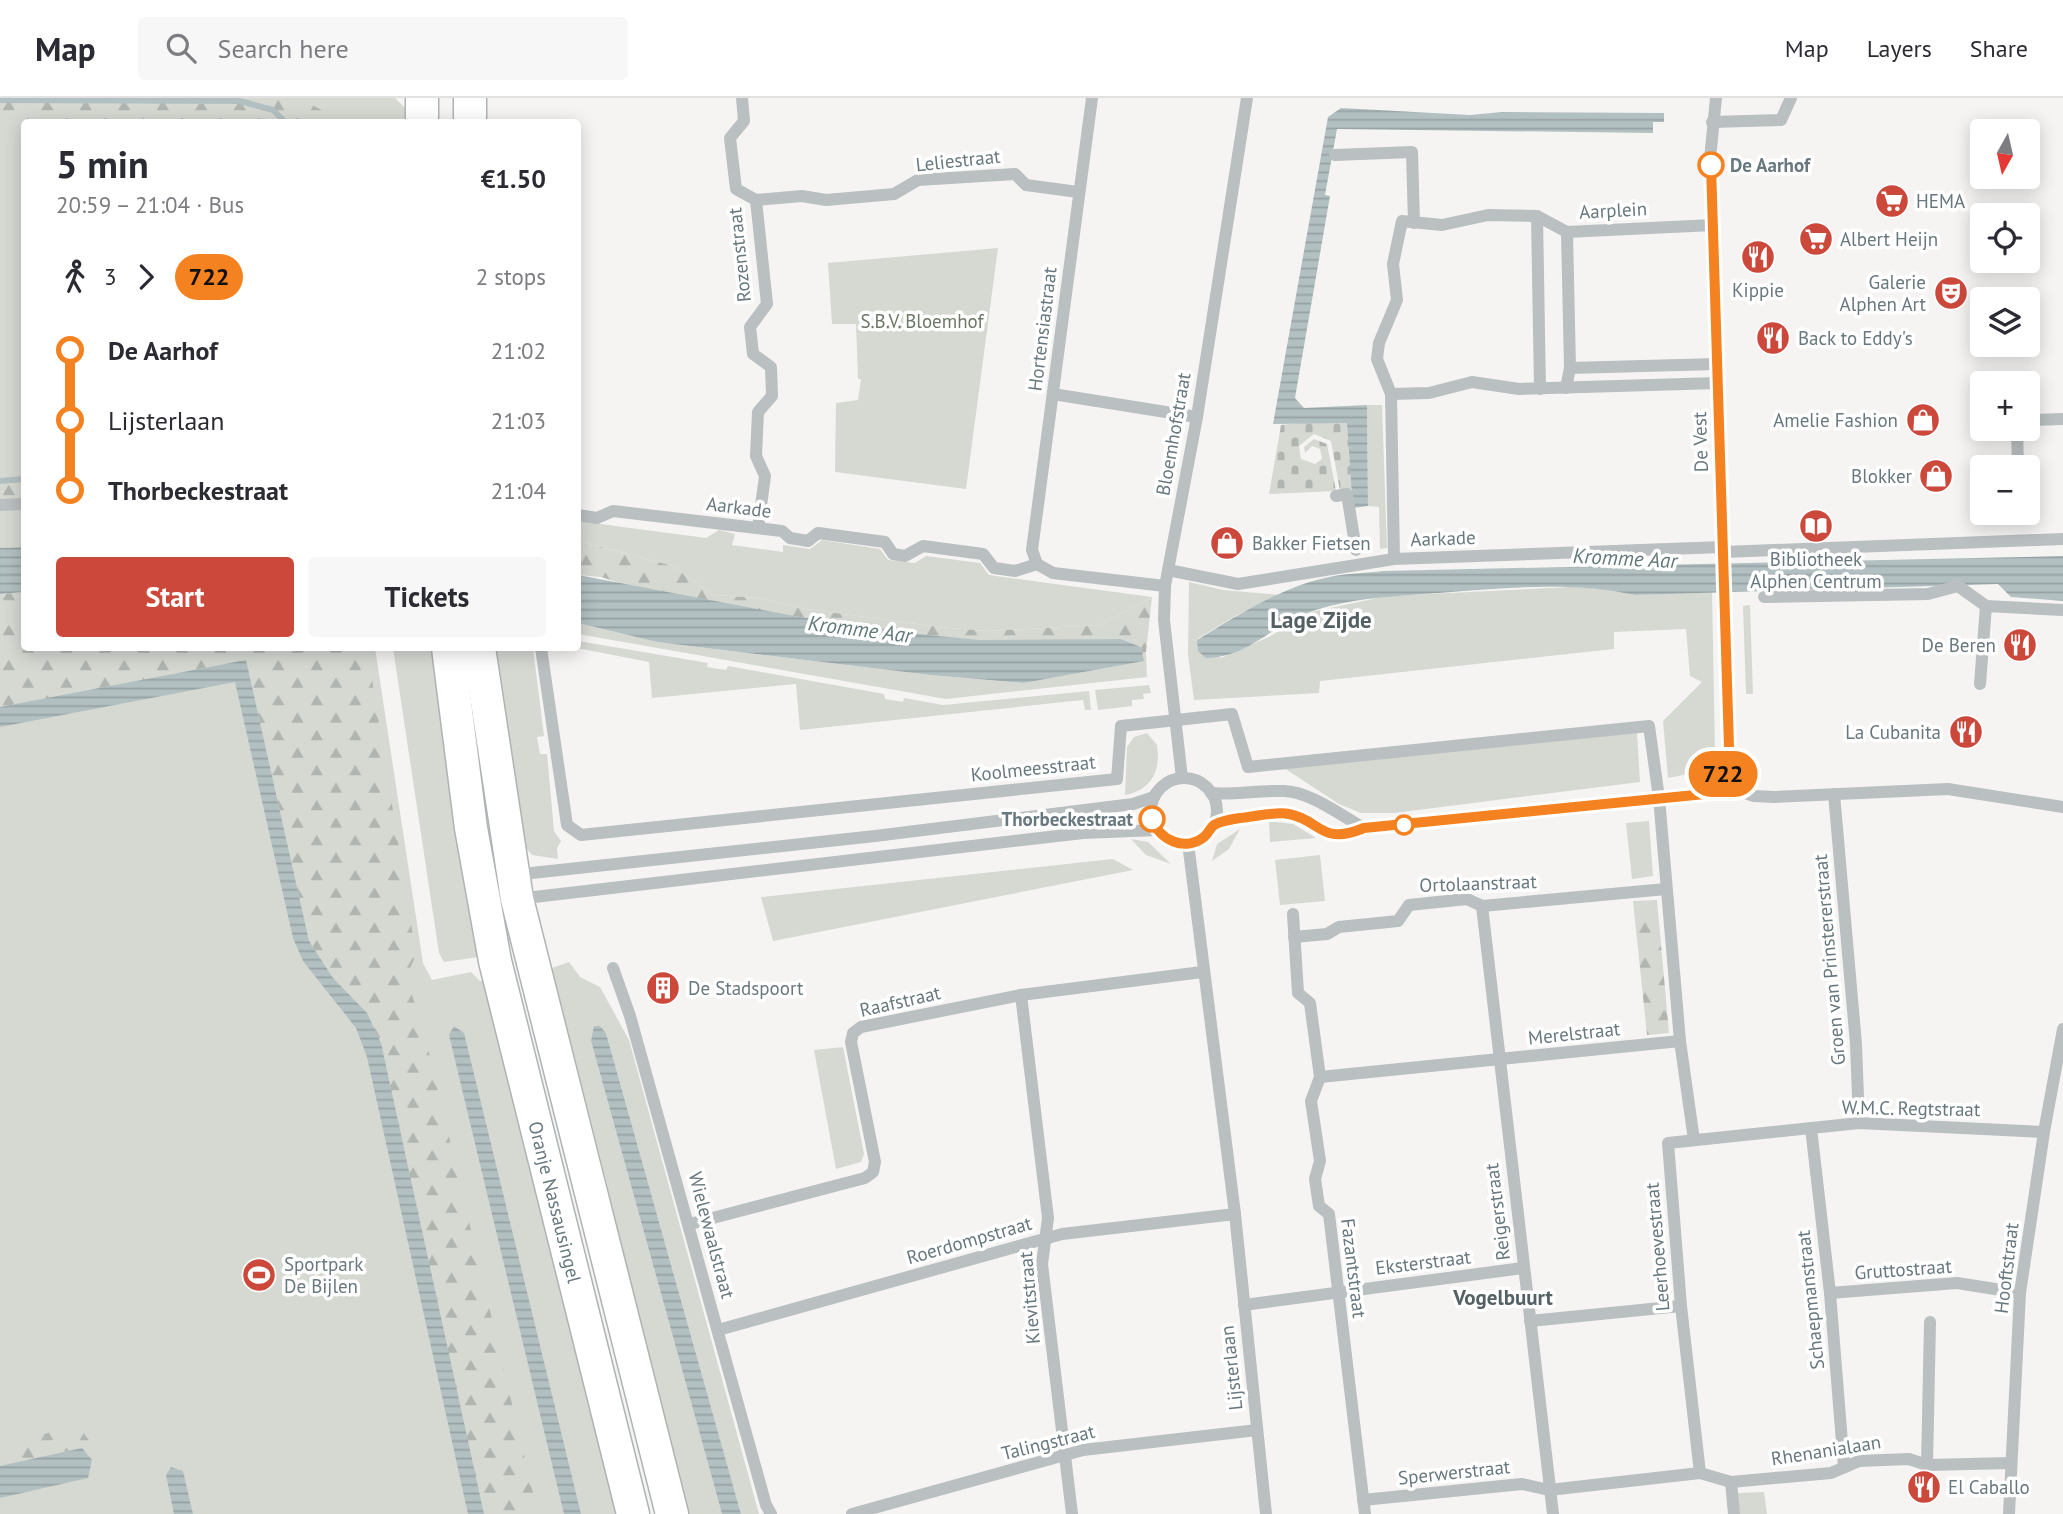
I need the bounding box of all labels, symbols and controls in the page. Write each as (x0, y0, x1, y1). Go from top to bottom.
search box (138, 17, 628, 80)
text: Map (35, 27, 96, 70)
icon: search (162, 29, 200, 67)
text: Search here (218, 32, 349, 65)
text: Map (1785, 33, 1829, 64)
text: Layers (1867, 33, 1932, 64)
text: Share (1970, 33, 2028, 64)
north arrow (1970, 119, 2040, 189)
map controls (1970, 119, 2040, 525)
text: 5 min (56, 139, 149, 188)
street label: Leliestraat (915, 144, 1002, 176)
marker: De Aarhof (1698, 152, 1724, 178)
place label: De Aarhof (1730, 153, 1812, 177)
text: €1.50 (481, 162, 546, 195)
supermarket icon: HEMA (1873, 182, 1911, 220)
place label: HEMA (1916, 189, 1965, 213)
text: 20:59 – 21:04 · Bus (56, 190, 244, 219)
street label: Aarplein (1578, 196, 1648, 224)
button: locate (1970, 203, 2040, 273)
street label: Rozenstraat (722, 206, 756, 303)
supermarket icon: Albert Heijn (1797, 220, 1835, 258)
place label: Albert Heijn (1840, 227, 1938, 251)
restaurant icon: Kippie (1739, 238, 1777, 276)
icon: walk (56, 258, 94, 296)
icon: forward (127, 258, 165, 296)
text: 722 (189, 261, 229, 292)
text: 3 (104, 262, 117, 291)
text: 2 stops (476, 262, 546, 291)
street label: Hortensiastraat (1022, 265, 1062, 392)
place label: Galerie Alphen Art (1840, 270, 1927, 316)
theatre icon: Galerie Alphen Art (1932, 274, 1970, 312)
place label: Kippie (1732, 278, 1784, 302)
button: layers (1970, 287, 2040, 357)
park label: S.B.V. Bloemhof (860, 309, 985, 333)
restaurant icon: Back to Eddy's (1754, 319, 1792, 357)
place label: Back to Eddy's (1798, 326, 1913, 350)
text: De Aarhof (108, 334, 218, 367)
text: 21:02 (491, 336, 546, 365)
street label: Bloemhofstraat (1150, 370, 1196, 497)
button: + (1970, 371, 2040, 441)
shop icon: Amelie Fashion (1904, 401, 1942, 439)
text: Lijsterlaan (108, 404, 224, 437)
text: 21:03 (491, 406, 546, 435)
place label: Amelie Fashion (1773, 408, 1898, 432)
street label: De Vest (1687, 411, 1713, 473)
button: − (1970, 455, 2040, 525)
shop icon: Blokker (1917, 457, 1955, 495)
place label: Blokker (1851, 464, 1913, 488)
text: Thorbeckestraat (108, 474, 288, 507)
text: 21:04 (491, 476, 546, 505)
street label: Aarkade (705, 491, 773, 523)
library icon: Bibliotheek Alphen Centrum (1797, 507, 1835, 545)
shop icon: Bakker Fietsen (1208, 524, 1246, 562)
street label: Aarkade (1410, 525, 1476, 551)
place label: Bakker Fietsen (1252, 531, 1371, 555)
water label: Kromme Aar (1572, 542, 1680, 574)
place label: Bibliotheek Alphen Centrum (1750, 547, 1882, 593)
button: Start (56, 557, 294, 637)
button: Tickets (308, 557, 546, 637)
district label: Lage Zijde (1270, 605, 1372, 634)
water label: Kromme Aar (807, 609, 916, 649)
restaurant icon: De Beren (2001, 626, 2039, 664)
place label: De Beren (1922, 633, 1996, 657)
restaurant icon: La Cubanita (1947, 713, 1985, 751)
place label: La Cubanita (1845, 720, 1941, 744)
street label: Koolmeesstraat (969, 749, 1097, 786)
line badge: 722 (1683, 751, 1763, 797)
text: 722 (1703, 758, 1743, 789)
marker: Thorbeckestraat (1139, 806, 1165, 832)
place label: Thorbeckestraat (1001, 807, 1133, 831)
unlabelled marker (1394, 815, 1414, 835)
street label: Groen van Prinstererstraat (1808, 853, 1850, 1067)
street label: Ortolaanstraat (1419, 869, 1538, 897)
building icon: De Stadspoort (644, 969, 682, 1007)
place label: De Stadspoort (688, 976, 804, 1000)
street label: Raafstraat (857, 980, 943, 1022)
street label: Merelstraat (1527, 1016, 1622, 1050)
street label: W.M.C. Regtstraat (1841, 1095, 1981, 1121)
street label: Oranje Nassausingel (523, 1119, 587, 1286)
street label: Reigerstraat (1479, 1162, 1515, 1262)
street label: Wielewaalstraat (684, 1169, 741, 1301)
street label: Leerhoevestraat (1639, 1181, 1675, 1312)
street label: Roerdompstraat (904, 1211, 1035, 1269)
street label: Fazantstraat (1336, 1217, 1372, 1320)
street label: Hooftstraat (1989, 1221, 2024, 1315)
street label: Schaepmanstraat (1791, 1229, 1829, 1371)
street label: Eksterstraat (1374, 1244, 1473, 1280)
street label: Kievitstraat (1013, 1250, 1045, 1345)
place label: Sportpark De Bijlen (284, 1252, 363, 1298)
street label: Gruttostraat (1854, 1254, 1953, 1284)
sports icon: Sportpark De Bijlen (240, 1256, 278, 1294)
district label: Vogelbuurt (1452, 1284, 1553, 1311)
street label: Lijsterlaan (1215, 1324, 1247, 1412)
street label: Talingstraat (999, 1419, 1098, 1465)
street label: Rhenanialaan (1769, 1429, 1883, 1471)
street label: Sperwerstraat (1397, 1454, 1512, 1490)
restaurant icon: El Caballo (1905, 1468, 1943, 1506)
place label: El Caballo (1948, 1475, 2030, 1499)

